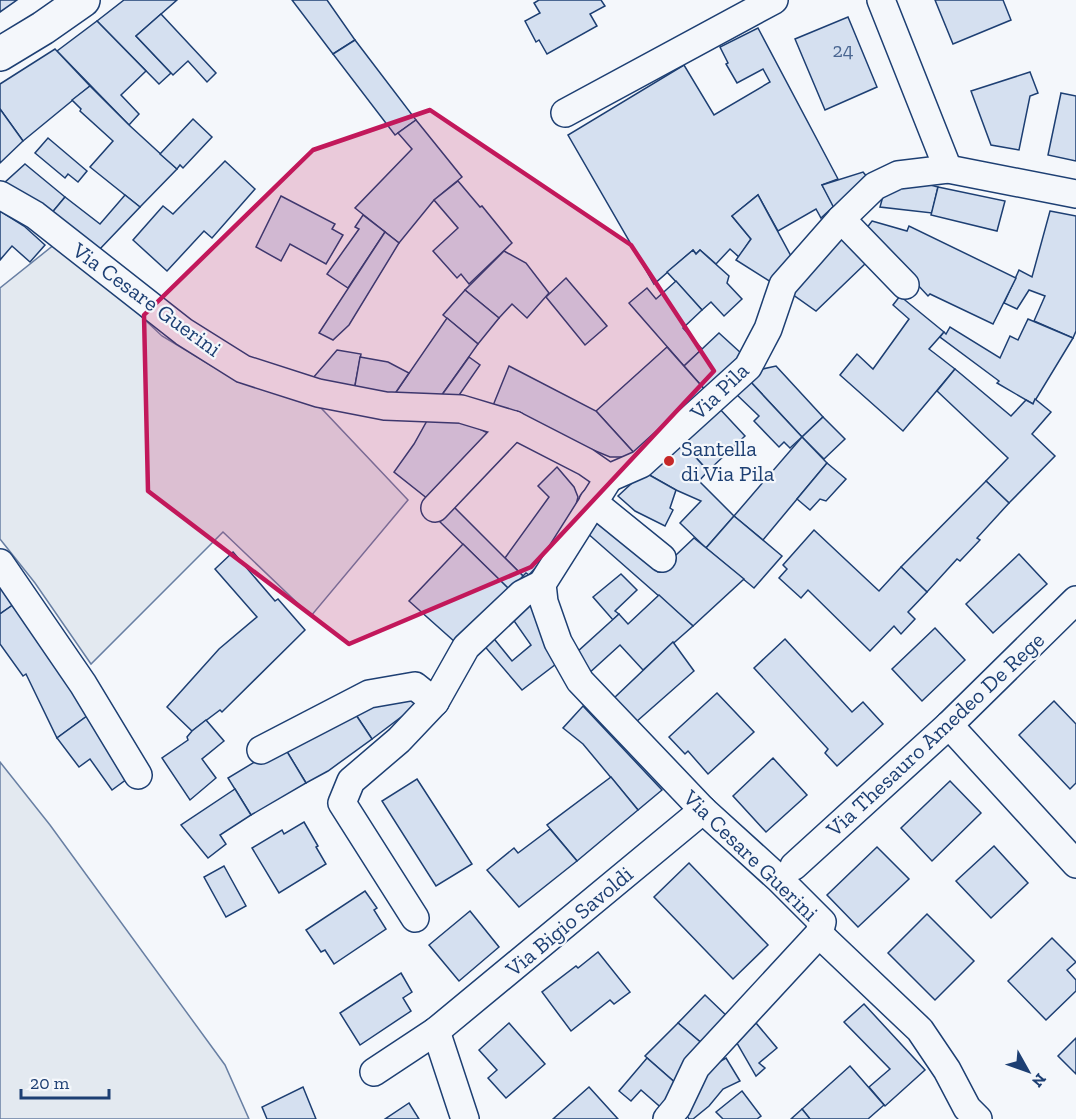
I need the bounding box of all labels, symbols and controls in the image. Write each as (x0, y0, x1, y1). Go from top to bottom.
house number: 24 (832, 38, 854, 62)
street label: Via Cesare Guerini (66, 236, 226, 362)
street label: Via Pila (684, 357, 754, 426)
place label: Santella di Via Pila (681, 435, 775, 487)
marker: Santella di Via Pila (662, 454, 676, 468)
street label: Via Thesauro Amedeo De Rege (820, 626, 1050, 843)
street label: Via Cesare Guerini (677, 783, 824, 927)
street label: Via Bigio Savoldi (499, 860, 638, 983)
north arrow (998, 1041, 1058, 1101)
scale bar (21, 1062, 110, 1100)
text: N (1028, 1070, 1050, 1091)
text: 20 m (30, 1072, 70, 1094)

